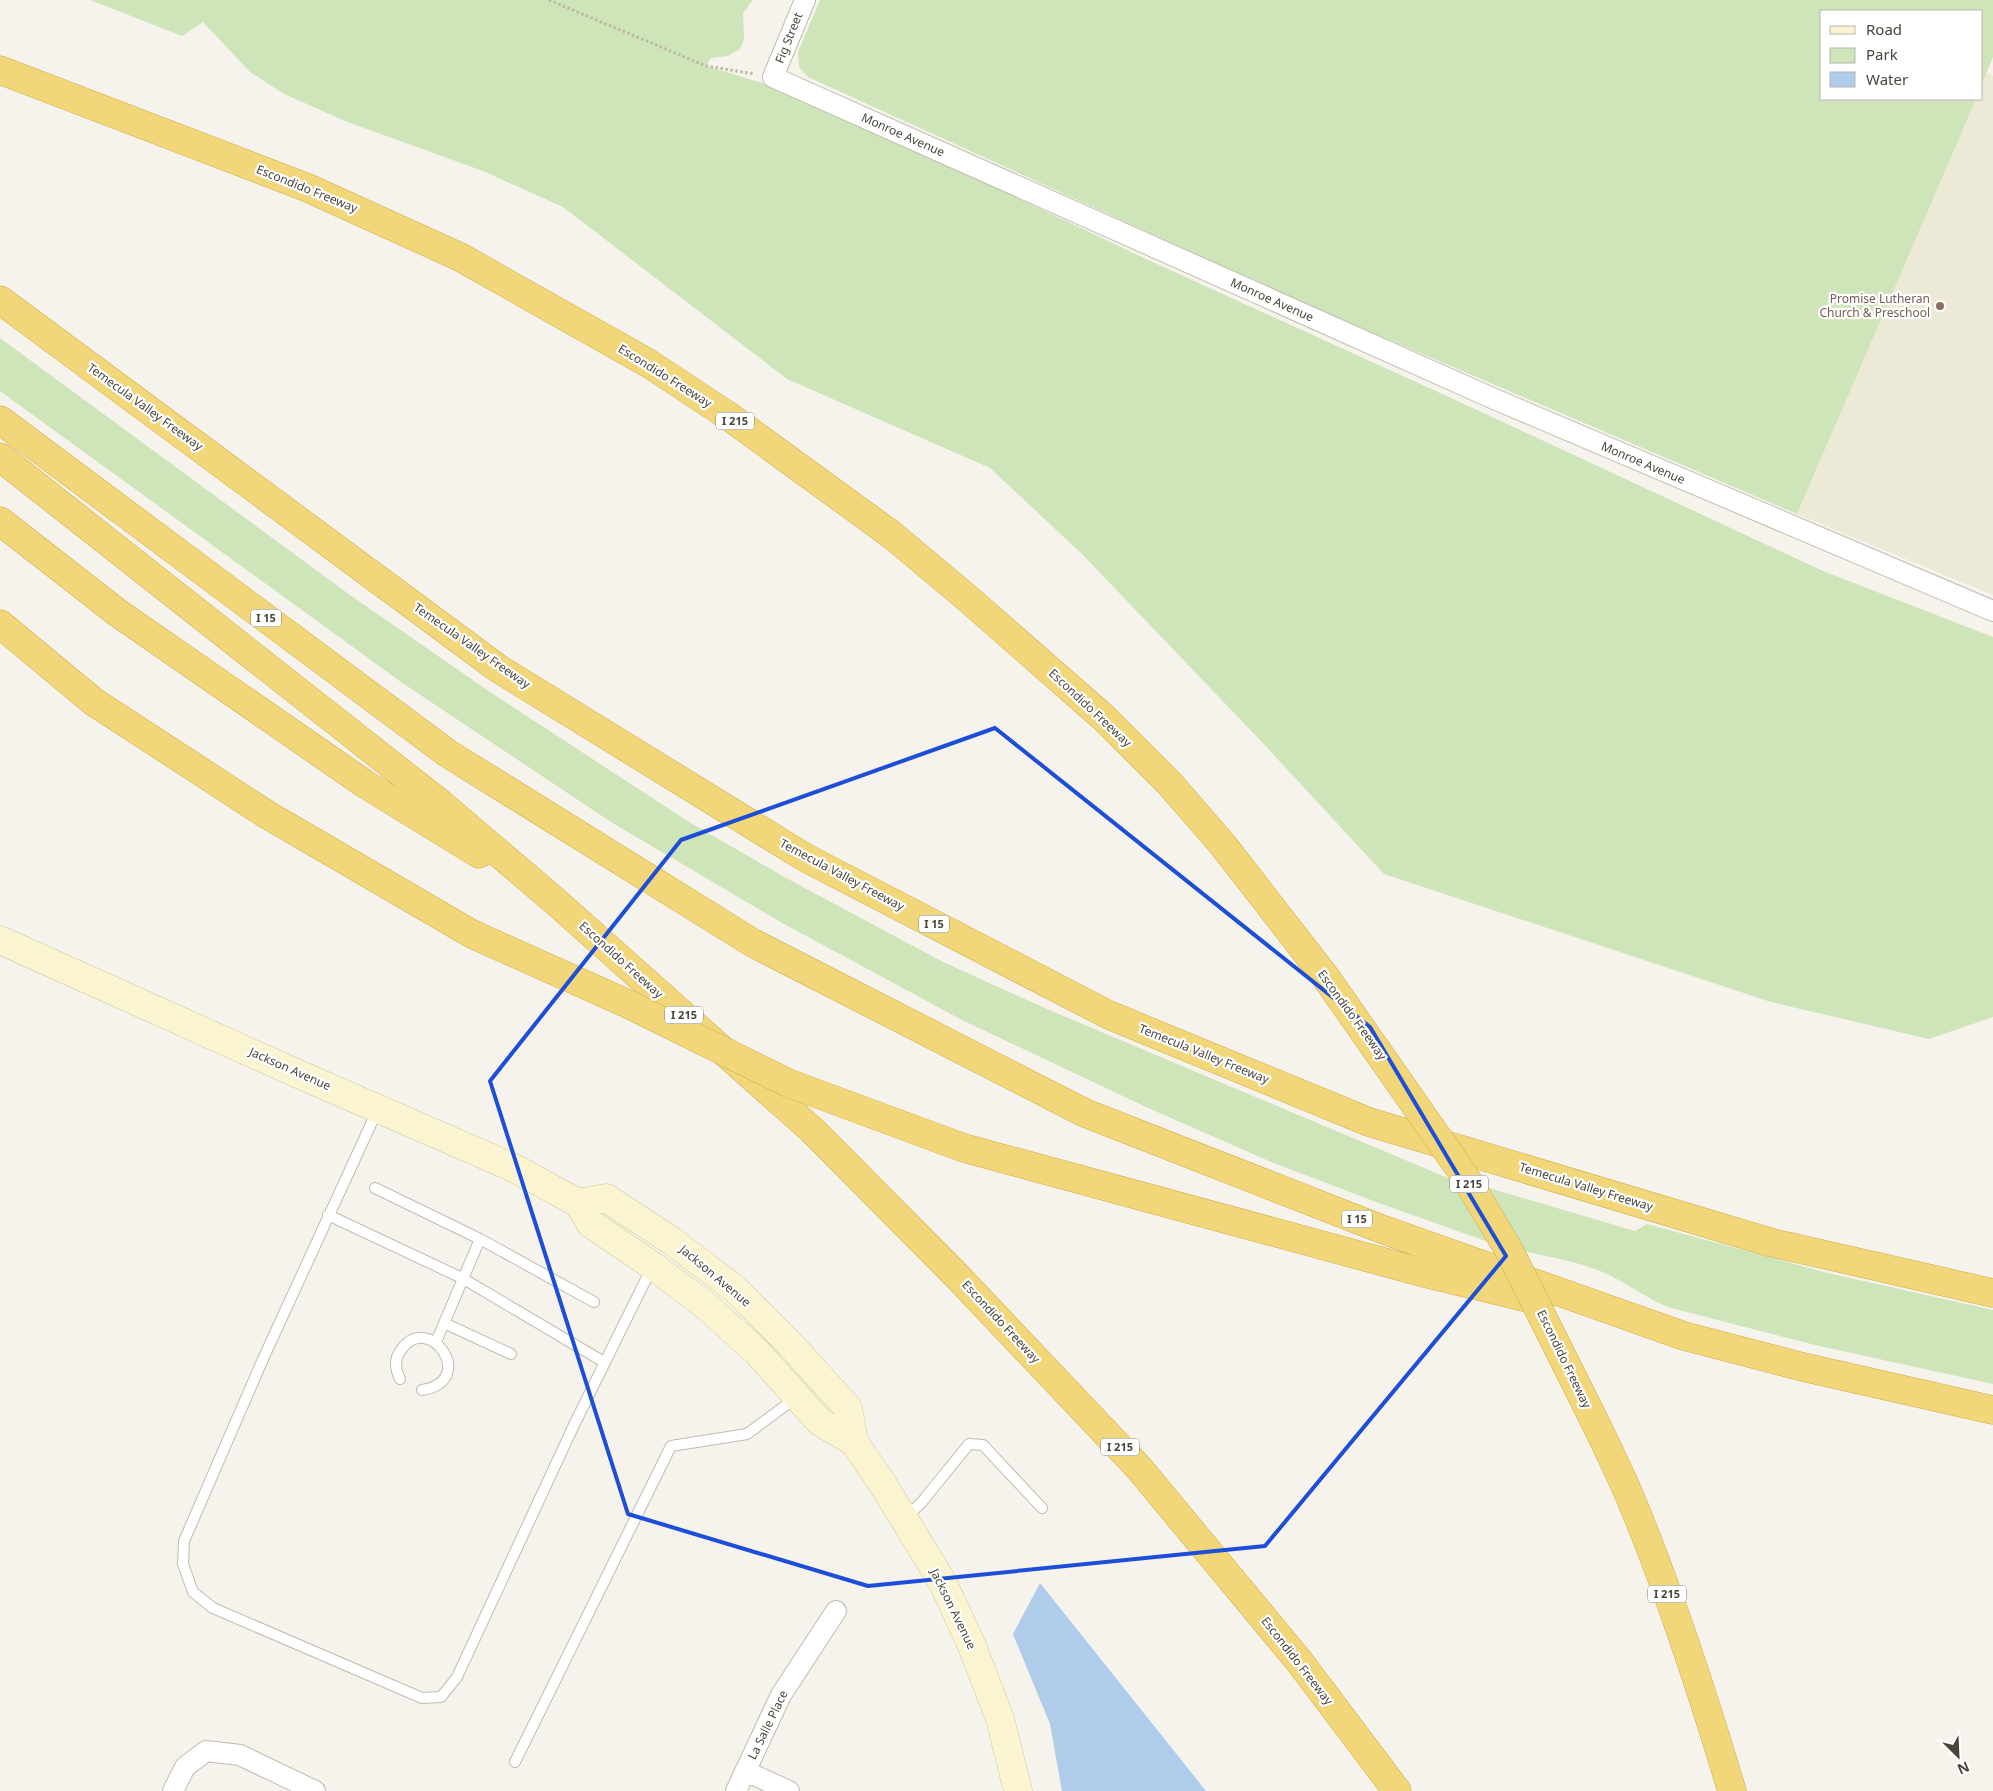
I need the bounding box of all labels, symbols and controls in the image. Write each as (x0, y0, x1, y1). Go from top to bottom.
street label: Fig Street (771, 9, 807, 66)
legend (1820, 10, 1983, 100)
text: Road (1866, 19, 1902, 39)
text: Park (1866, 44, 1898, 64)
text: Water (1866, 69, 1908, 89)
street label: Monroe Avenue (859, 109, 948, 161)
street label: Escondido Freeway (254, 160, 361, 217)
street label: Monroe Avenue (1228, 274, 1317, 326)
place label: Promise Lutheran Church & Preschool (1819, 290, 1930, 321)
marker: Promise Lutheran Church & Preschool (1934, 300, 1946, 312)
street label: Escondido Freeway (615, 340, 716, 412)
street label: Temecula Valley Freeway (84, 359, 207, 455)
road number: I 215 (716, 412, 754, 430)
street label: Monroe Avenue (1599, 437, 1688, 488)
street label: Temecula Valley Freeway (411, 599, 535, 693)
road number: I 15 (251, 610, 281, 626)
street label: Escondido Freeway (1045, 665, 1136, 751)
street label: Temecula Valley Freeway (777, 834, 908, 915)
road number: I 15 (919, 916, 949, 932)
street label: Escondido Freeway (576, 917, 668, 1003)
street label: Escondido Freeway (1314, 966, 1391, 1064)
road number: I 215 (665, 1006, 703, 1024)
street label: Temecula Valley Freeway (1137, 1020, 1273, 1088)
street label: Jackson Avenue (246, 1043, 334, 1094)
street label: Temecula Valley Freeway (1517, 1158, 1656, 1215)
road number: I 215 (1450, 1176, 1488, 1192)
road number: I 15 (1342, 1210, 1372, 1228)
street label: Jackson Avenue (675, 1240, 755, 1311)
street label: Escondido Freeway (958, 1277, 1045, 1367)
street label: Escondido Freeway (1533, 1307, 1596, 1412)
road number: I 215 (1101, 1438, 1139, 1455)
street label: Jackson Avenue (926, 1565, 980, 1652)
road number: I 215 (1648, 1586, 1686, 1602)
street label: Escondido Freeway (1258, 1613, 1338, 1709)
street label: La Salle Place (743, 1687, 792, 1762)
north arrow (1933, 1731, 1983, 1781)
text: N (1954, 1757, 1973, 1779)

